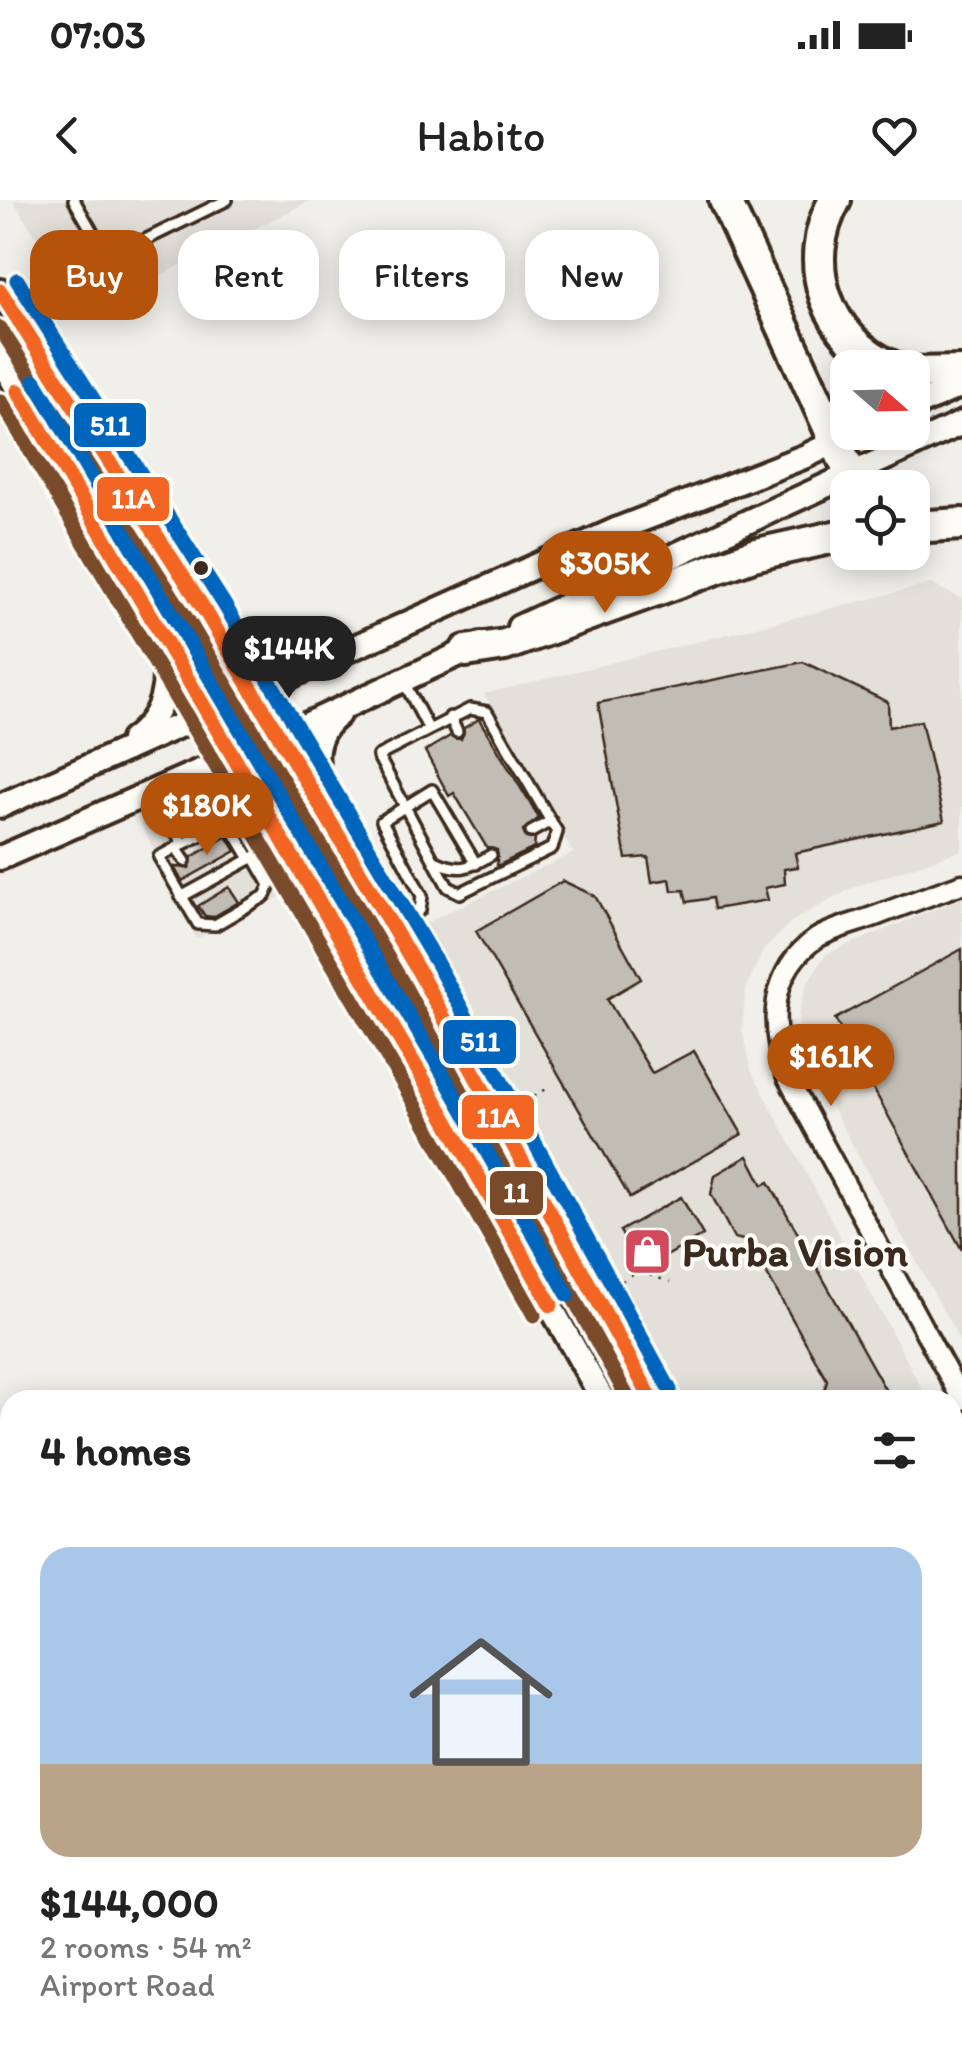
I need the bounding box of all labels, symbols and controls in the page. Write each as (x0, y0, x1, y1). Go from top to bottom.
text: 07:03 (50, 12, 146, 58)
icon: back (40, 108, 95, 163)
text: Habito (416, 108, 546, 162)
icon: heart (867, 108, 922, 163)
chip: Buy (30, 230, 158, 320)
chip: Rent (178, 230, 319, 320)
chip: Filters (339, 230, 505, 320)
chip: New (525, 230, 659, 320)
north arrow (830, 350, 930, 450)
map controls (830, 350, 930, 570)
line badge: 511 (72, 401, 148, 449)
text: 511 (90, 408, 130, 442)
button: locate (830, 470, 930, 570)
line badge: 11A (95, 475, 171, 523)
text: 11A (111, 481, 155, 515)
pin: $305K (535, 531, 675, 616)
text: $305K (560, 544, 650, 582)
unlabelled marker (191, 558, 211, 578)
pin: $144K (219, 616, 359, 701)
text: $144K (244, 629, 334, 667)
pin: $180K (137, 773, 277, 858)
text: $180K (163, 786, 251, 824)
line badge: 511 (441, 1018, 518, 1066)
text: 511 (460, 1024, 500, 1058)
pin: $161K (761, 1024, 901, 1109)
text: $161K (789, 1037, 873, 1075)
line badge: 11A (460, 1093, 536, 1141)
text: 11A (476, 1100, 520, 1134)
line badge: 11 (488, 1169, 545, 1217)
text: 11 (503, 1175, 529, 1209)
shop icon: Purba Vision (621, 1225, 673, 1277)
place label: Purba Vision (682, 1226, 908, 1277)
icon: filters (867, 1423, 922, 1478)
text: 4 homes (40, 1425, 191, 1476)
icon: home (391, 1612, 571, 1792)
text: $144,000 (40, 1877, 219, 1928)
text: 2 rooms · 54 m² (40, 1928, 252, 1966)
text: Airport Road (40, 1966, 215, 2004)

